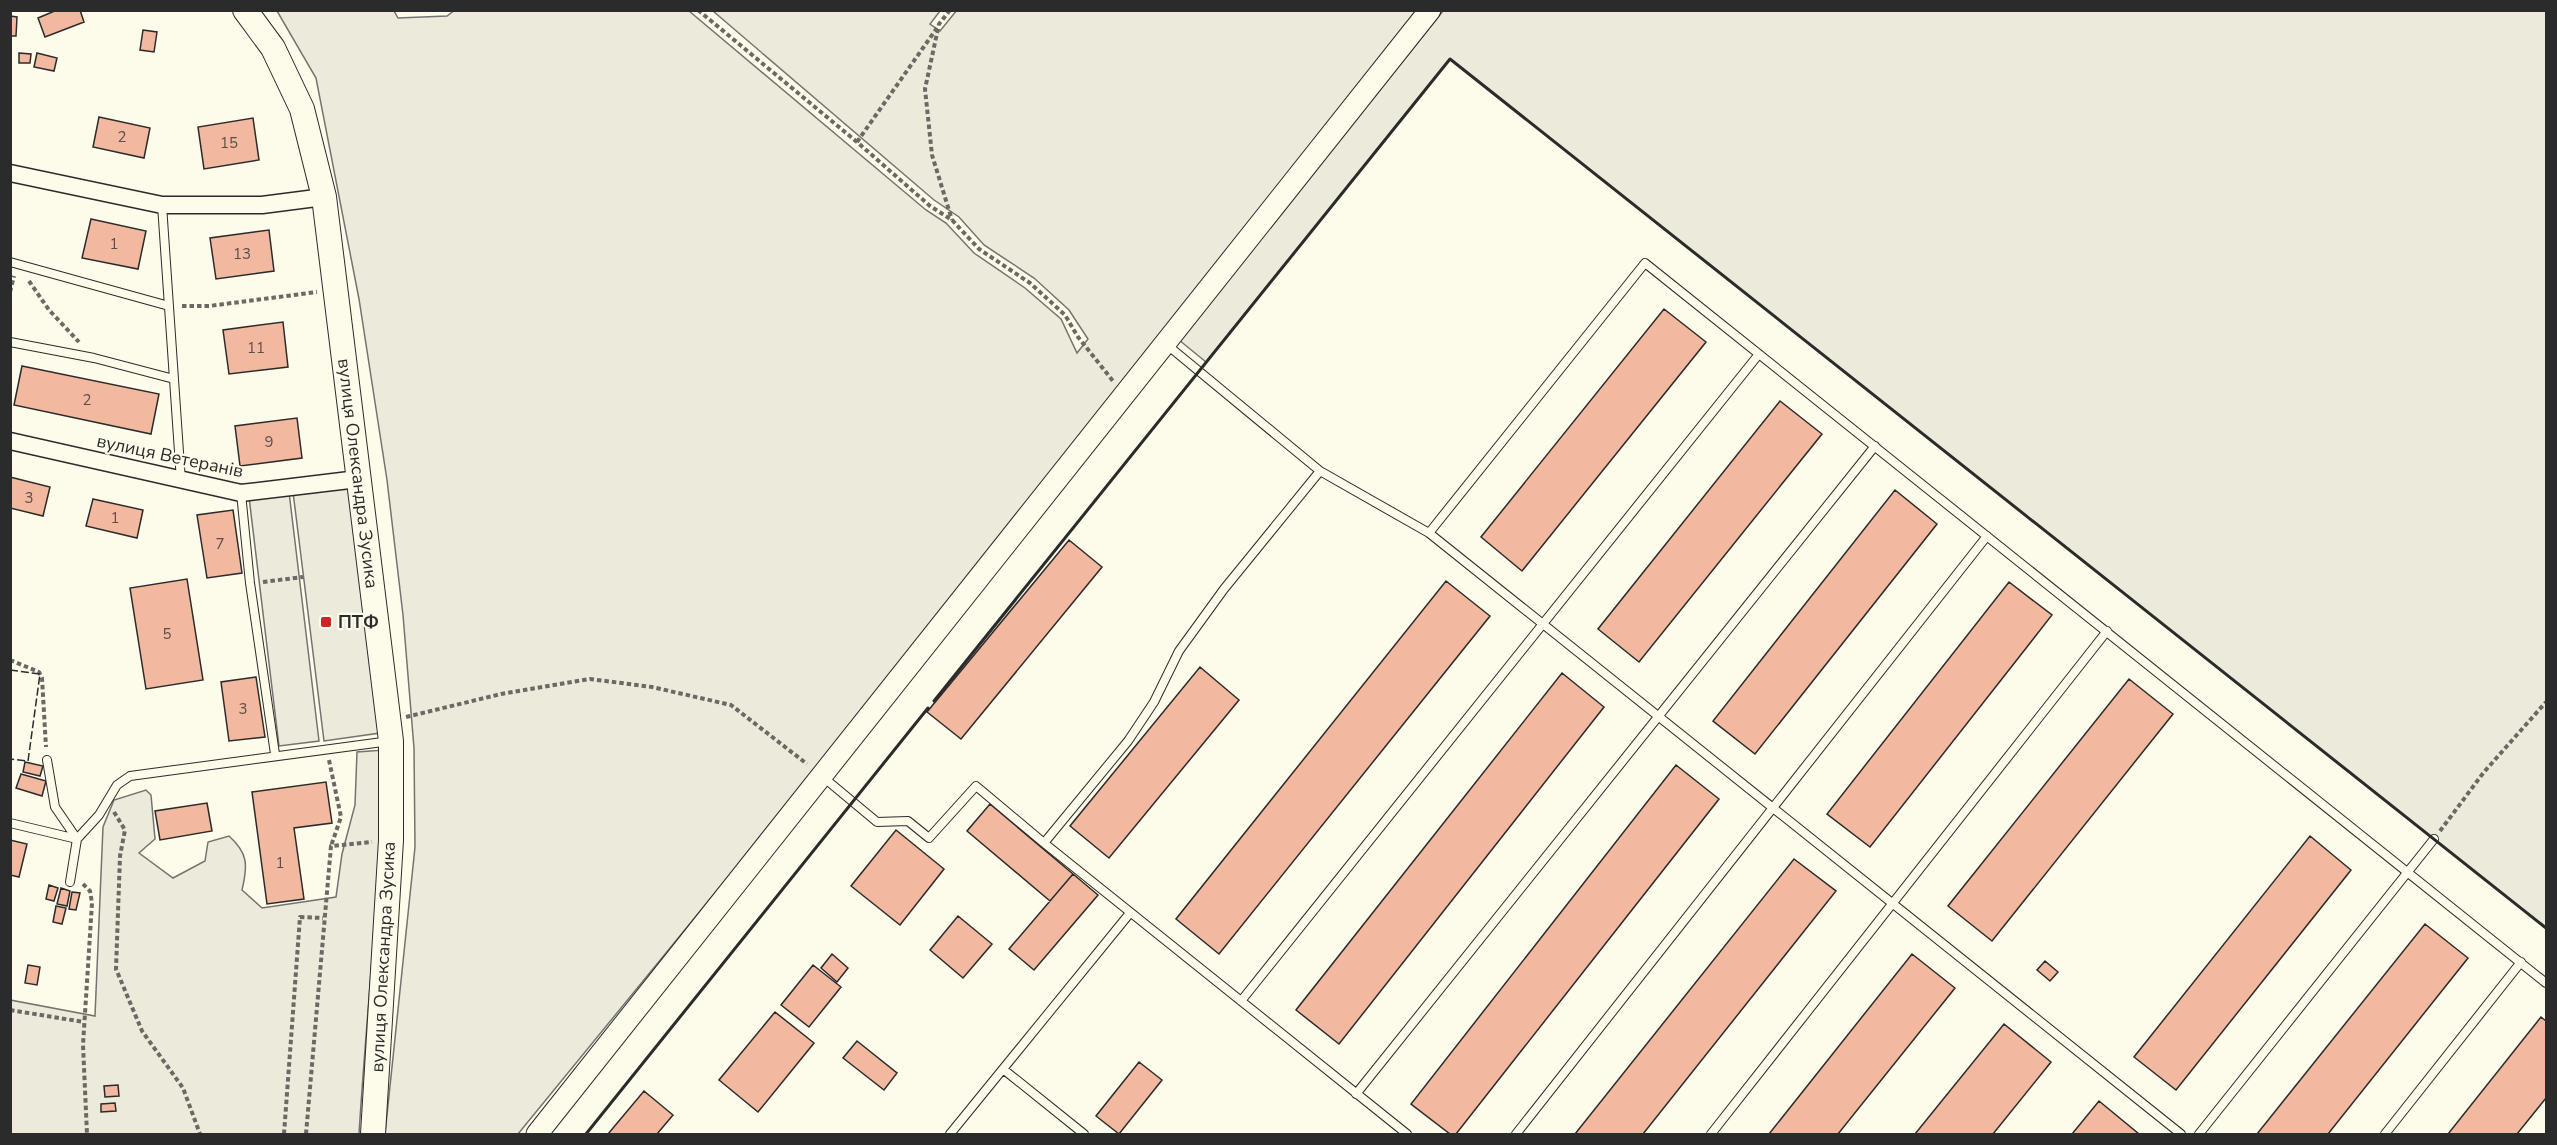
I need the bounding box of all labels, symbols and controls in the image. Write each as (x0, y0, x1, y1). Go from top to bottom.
house number: 2 (117, 127, 127, 147)
house number: 15 (220, 133, 238, 153)
house number: 1 (109, 234, 119, 254)
house number: 13 (233, 244, 251, 264)
house number: 11 (247, 338, 265, 358)
street label: вулиця Олександра Зусика (332, 357, 384, 590)
house number: 2 (82, 390, 92, 410)
street label: вулиця Ветеранів (94, 429, 246, 483)
house number: 9 (264, 432, 274, 452)
house number: 3 (24, 488, 34, 508)
house number: 1 (110, 508, 120, 528)
house number: 7 (215, 534, 225, 554)
place label: ПТФ (338, 610, 379, 634)
marker: ПТФ (319, 615, 333, 629)
house number: 5 (162, 624, 172, 644)
house number: 3 (238, 699, 248, 719)
street label: вулиця Олександра Зусика (365, 841, 401, 1073)
house number: 1 (275, 853, 285, 873)

